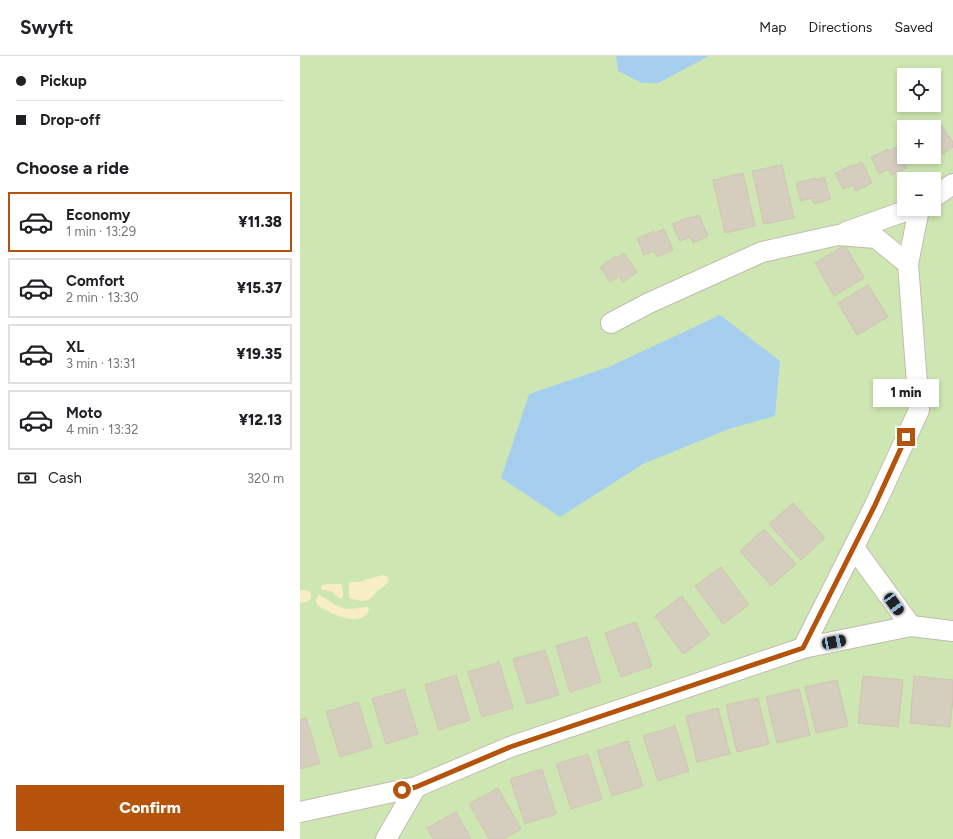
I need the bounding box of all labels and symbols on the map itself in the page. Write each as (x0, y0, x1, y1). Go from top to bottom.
callout: 1 min (873, 379, 939, 407)
route end (897, 428, 915, 446)
car (882, 591, 906, 617)
car (821, 634, 847, 650)
route start (393, 781, 411, 799)

